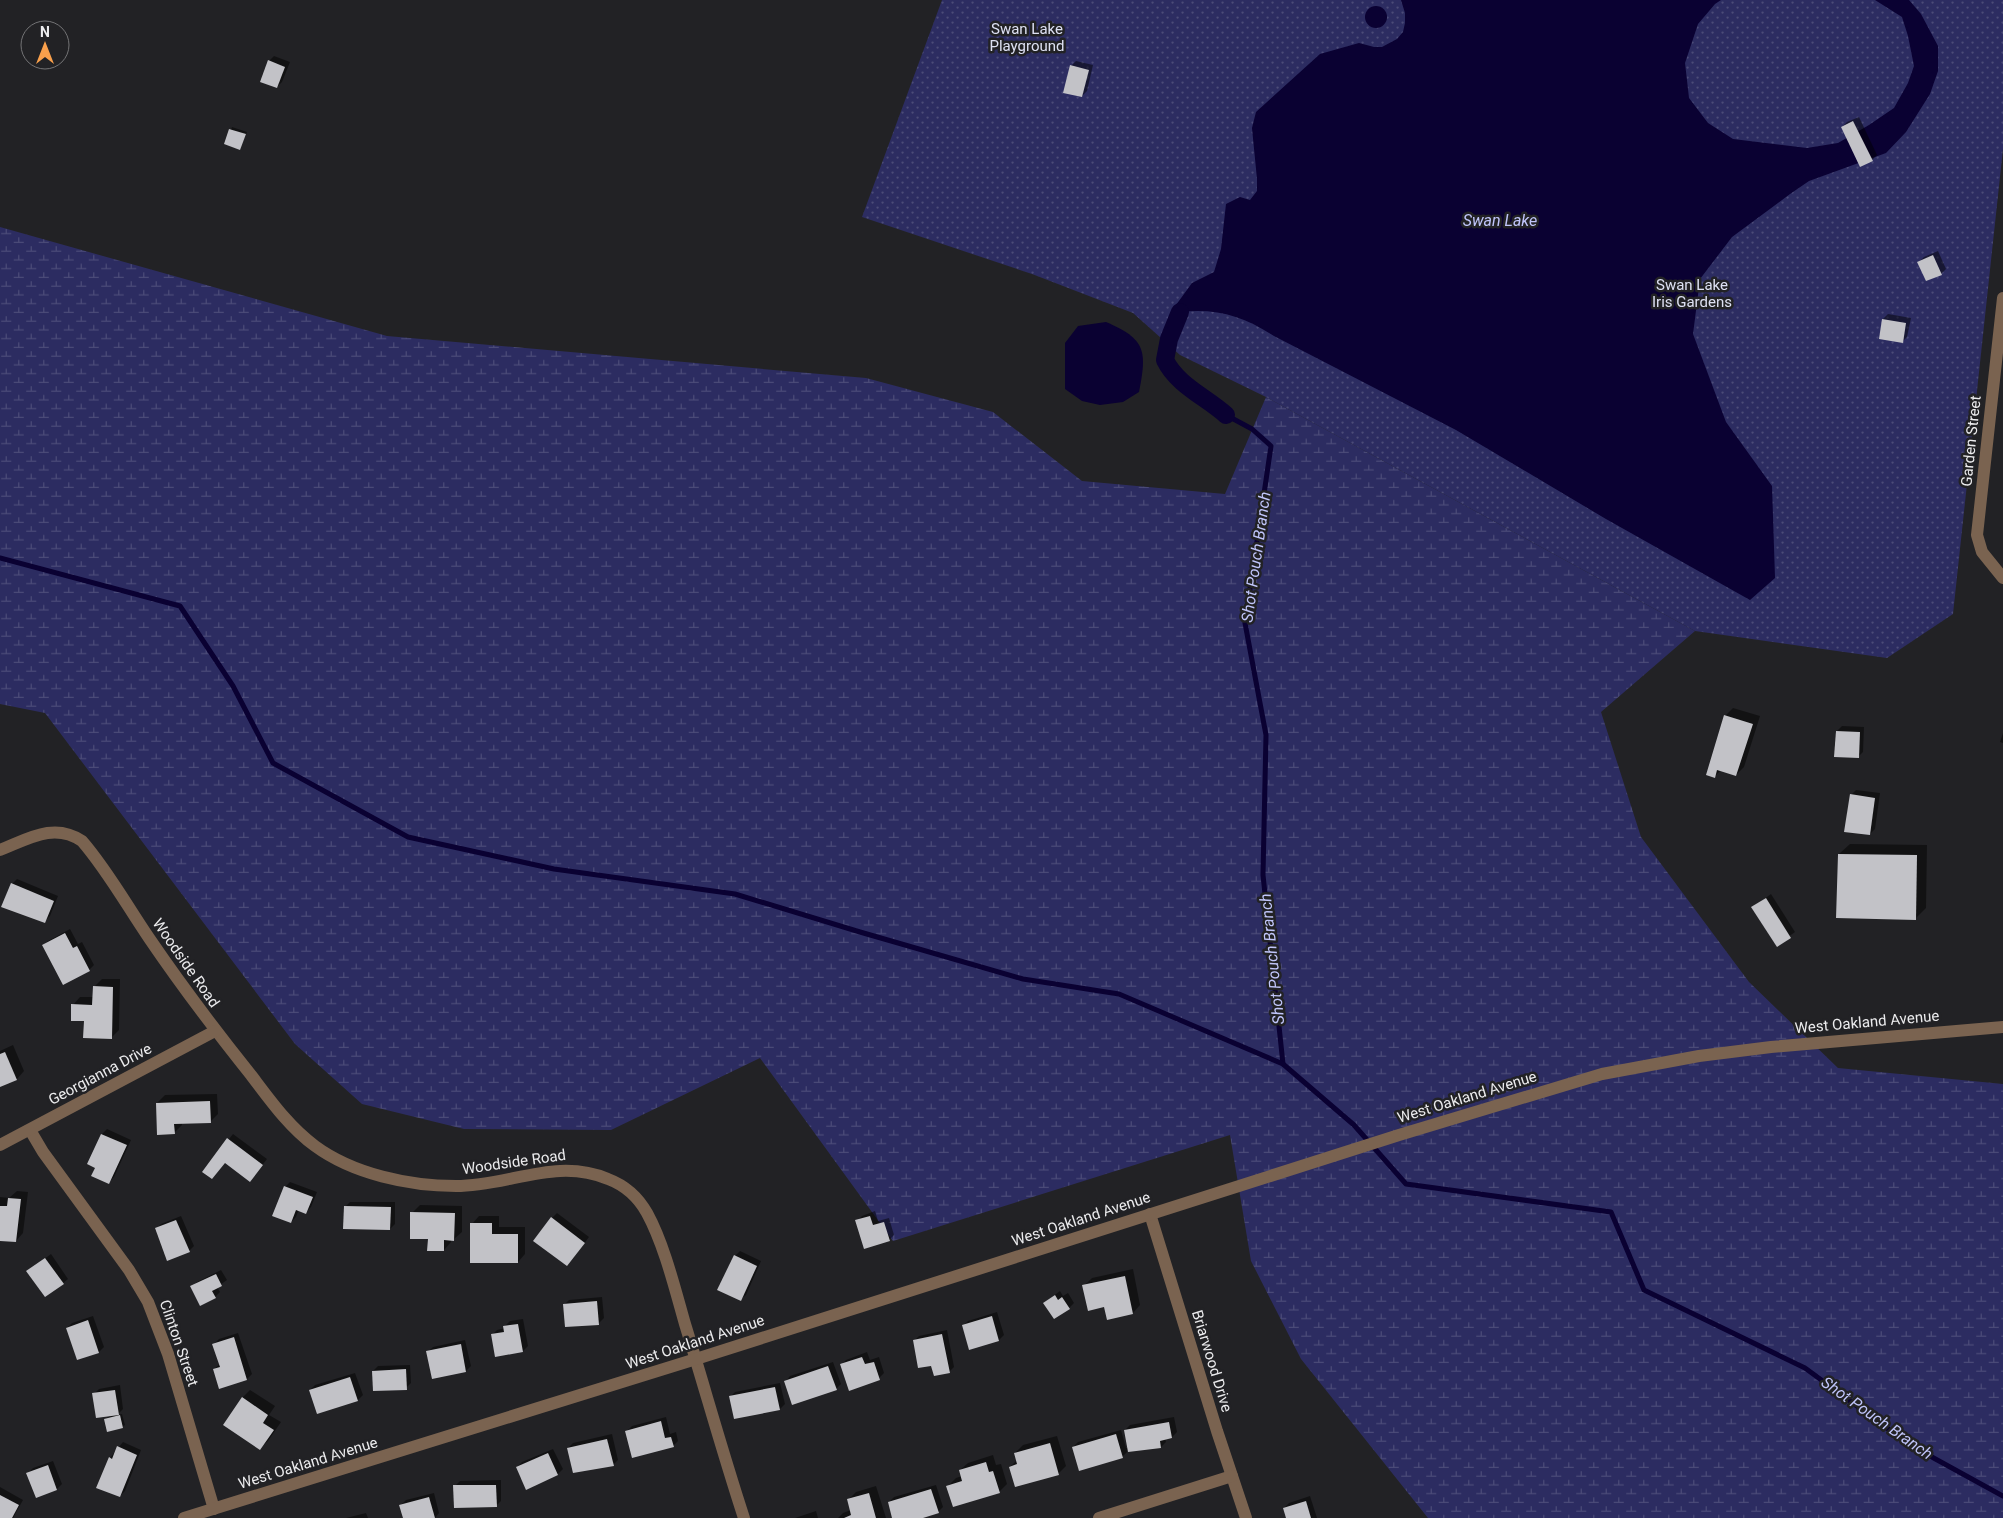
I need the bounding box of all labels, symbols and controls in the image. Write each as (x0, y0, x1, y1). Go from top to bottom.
north arrow (20, 20, 70, 70)
park label: Swan Lake Playground (989, 20, 1065, 55)
text: N (40, 24, 50, 40)
water label: Swan Lake (1463, 211, 1537, 230)
park label: Swan Lake Iris Gardens (1652, 276, 1732, 311)
street label: Garden Street (1957, 395, 1985, 487)
water label: Shot Pouch Branch (1237, 491, 1275, 623)
water label: Shot Pouch Branch (1256, 893, 1288, 1025)
street label: Woodside Road (149, 915, 223, 1011)
street label: West Oakland Avenue (1794, 1007, 1940, 1037)
street label: Georgianna Drive (45, 1039, 155, 1109)
street label: West Oakland Avenue (1395, 1067, 1539, 1127)
street label: Woodside Road (461, 1146, 567, 1178)
street label: West Oakland Avenue (1009, 1188, 1153, 1250)
street label: Clinton Street (156, 1297, 202, 1389)
street label: Briarwood Drive (1188, 1308, 1236, 1414)
street label: West Oakland Avenue (623, 1311, 767, 1373)
water label: Shot Pouch Branch (1818, 1372, 1936, 1464)
street label: West Oakland Avenue (236, 1433, 380, 1493)

